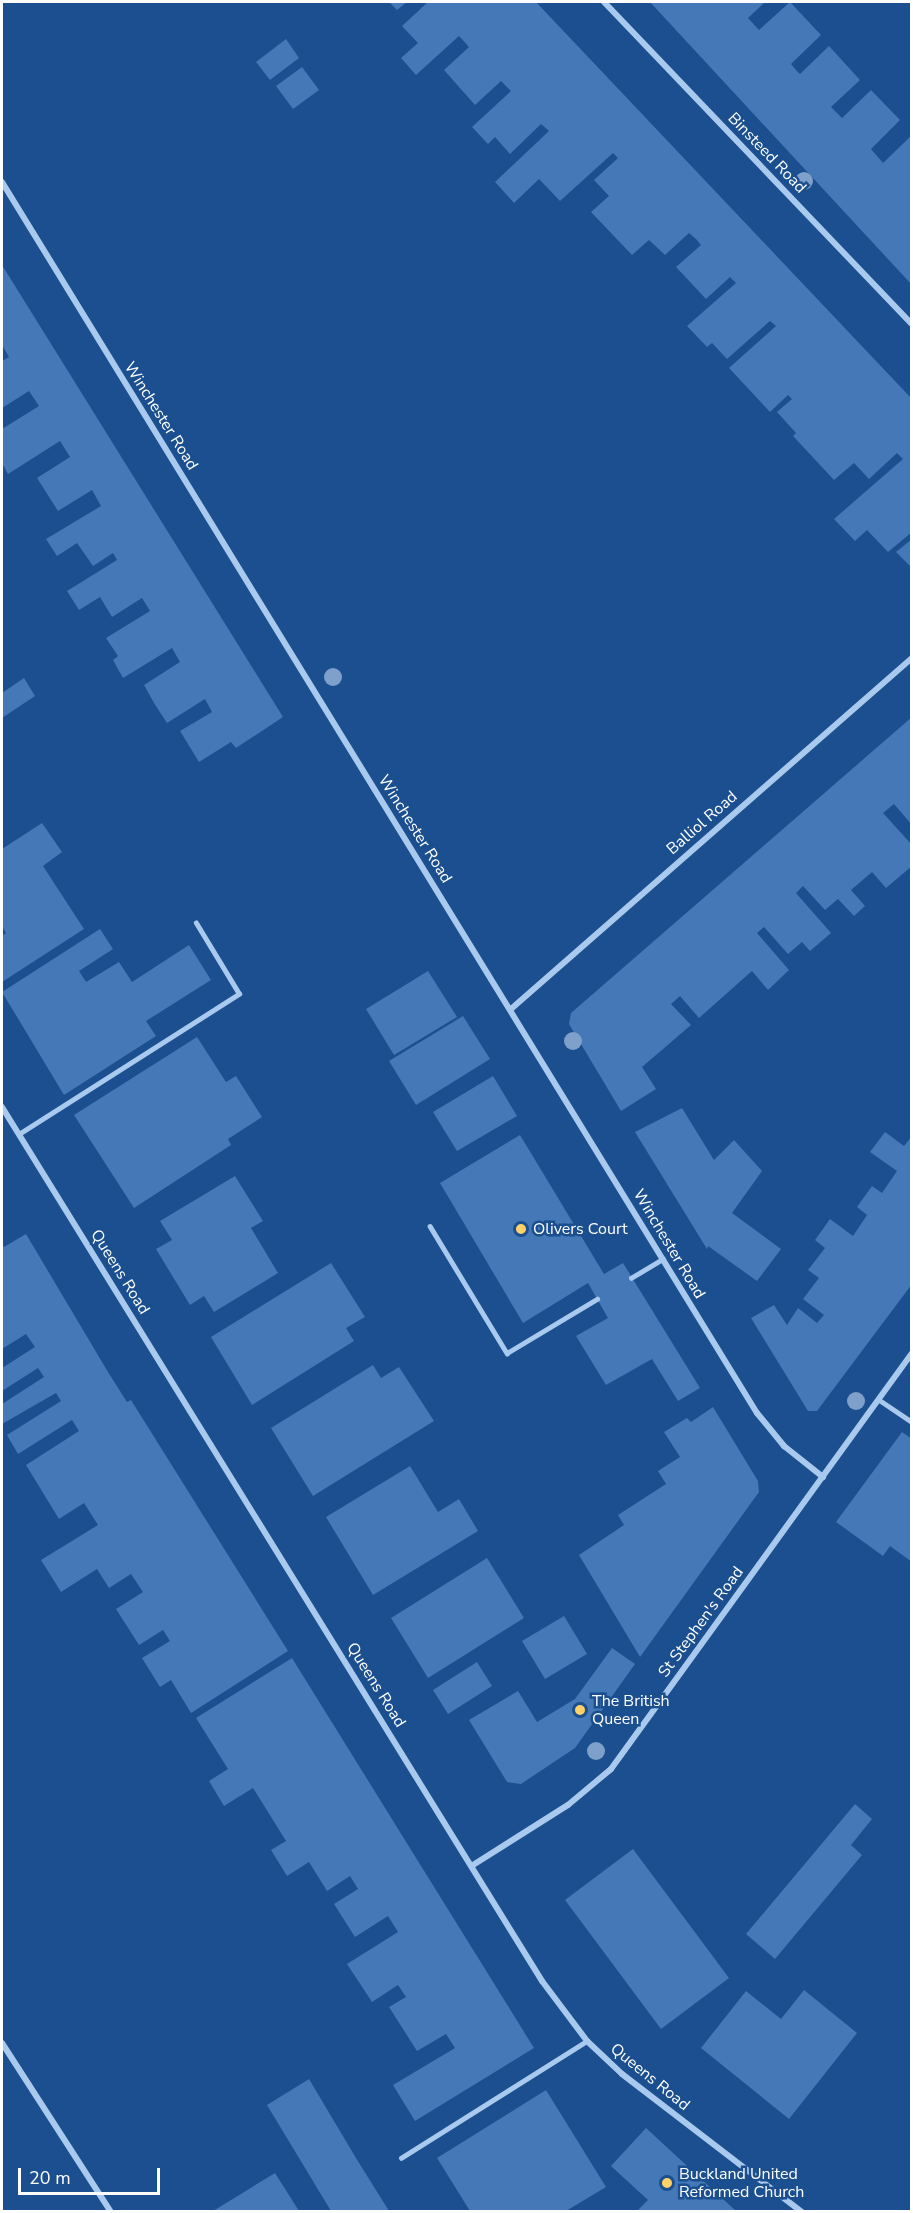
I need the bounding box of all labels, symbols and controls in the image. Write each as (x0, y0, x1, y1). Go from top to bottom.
street label: Binsteed Road (724, 109, 810, 197)
street label: Winchester Road (120, 358, 202, 474)
street label: Winchester Road (374, 771, 456, 887)
street label: Balliol Road (663, 787, 741, 859)
street label: Winchester Road (629, 1186, 709, 1302)
place label: Olivers Court (533, 1219, 628, 1239)
marker: Olivers Court (514, 1222, 528, 1236)
street label: Queens Road (86, 1226, 154, 1318)
street label: St Stephen's Road (654, 1563, 748, 1681)
street label: Queens Road (342, 1639, 410, 1731)
place label: The British Queen (592, 1691, 670, 1729)
marker: The British Queen (573, 1703, 587, 1717)
street label: Queens Road (607, 2039, 693, 2115)
scale bar (21, 2156, 164, 2194)
place label: Buckland United Reformed Church (679, 2164, 804, 2202)
text: 20 m (29, 2166, 71, 2190)
marker: Buckland United Reformed Church (660, 2176, 674, 2190)

